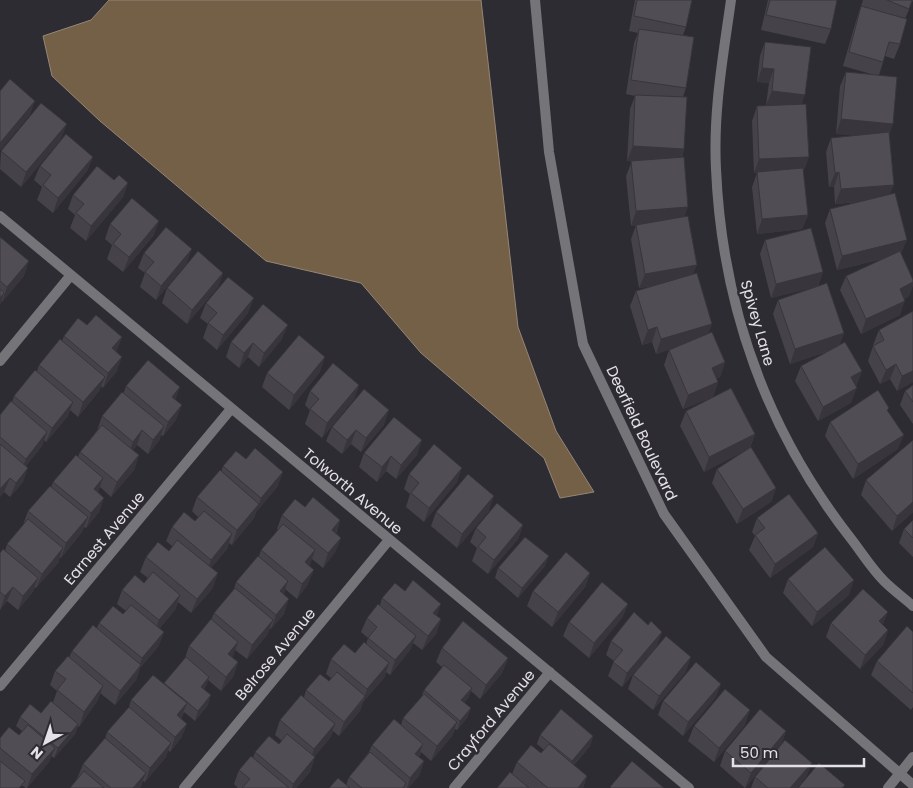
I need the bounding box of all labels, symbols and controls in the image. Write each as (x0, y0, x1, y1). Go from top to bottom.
street label: Spivey Lane (736, 278, 780, 368)
street label: Deerfield Boulevard (602, 362, 682, 504)
street label: Tolworth Avenue (299, 443, 407, 539)
street label: Earnest Avenue (59, 487, 149, 589)
street label: Belrose Avenue (230, 603, 320, 705)
street label: Crayford Avenue (442, 665, 540, 775)
north arrow (20, 718, 70, 768)
scale bar (733, 736, 864, 768)
text: N (26, 742, 47, 764)
text: 50 m (740, 742, 778, 763)

